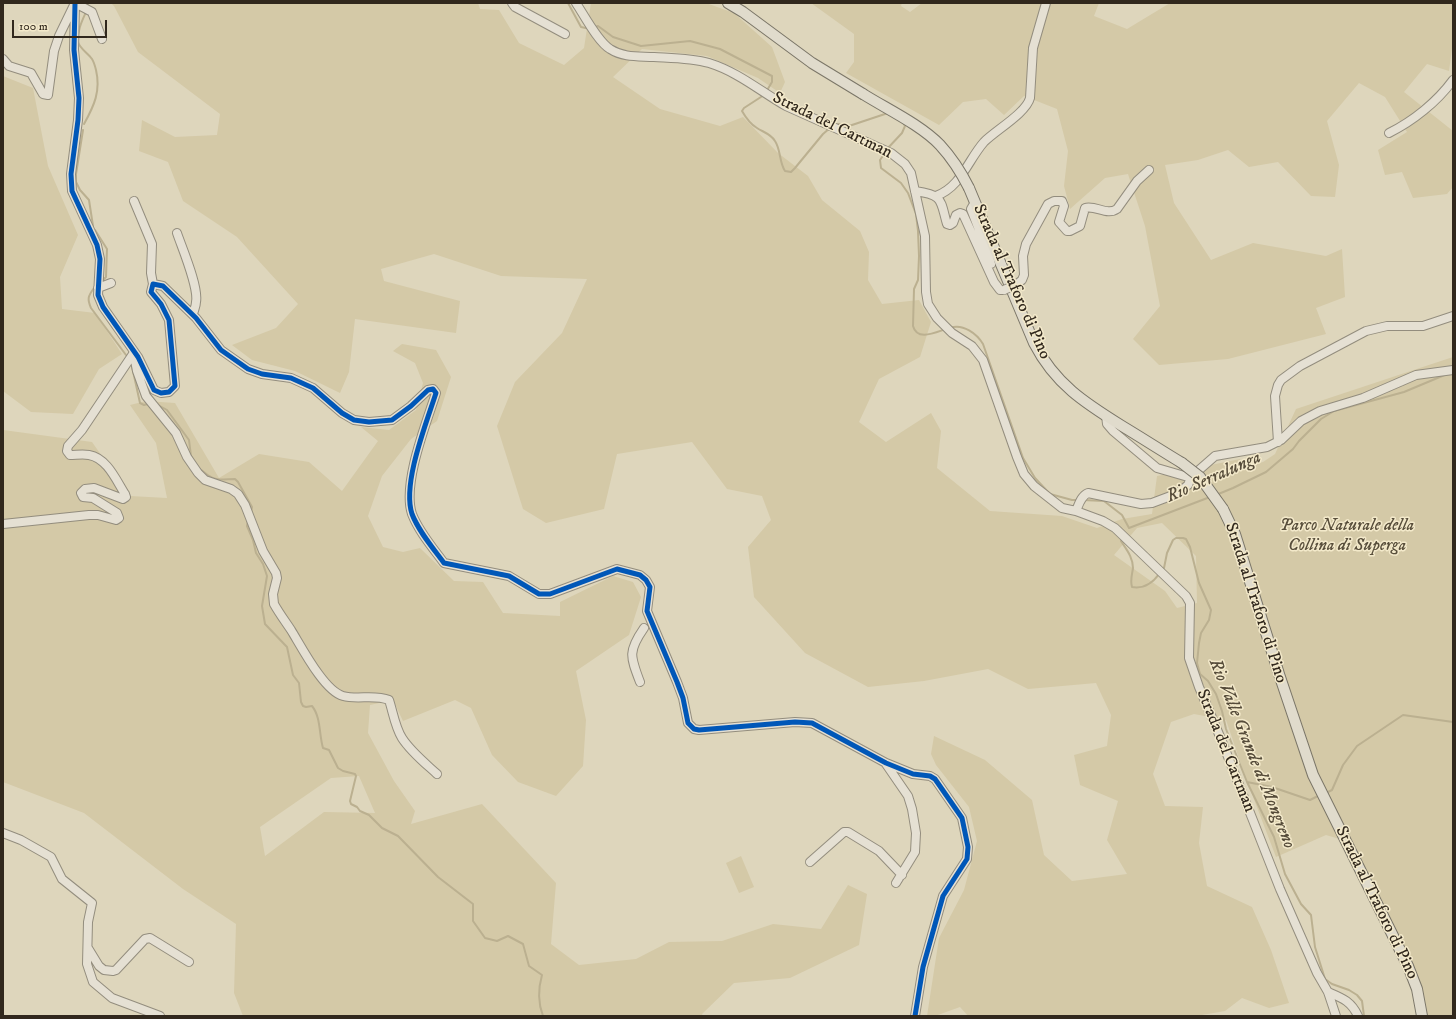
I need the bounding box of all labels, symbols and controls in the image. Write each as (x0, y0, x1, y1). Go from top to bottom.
scale bar (14, 12, 109, 38)
text: 100 m (19, 19, 48, 34)
street label: Strada del Cartman (769, 88, 895, 164)
street label: Strada al Traforo di Pino (968, 201, 1054, 363)
water label: Rio Serralunga (1163, 447, 1265, 509)
park label: Parco Naturale della Collina di Superga (1280, 516, 1414, 556)
street label: Strada al Traforo di Pino (1219, 520, 1291, 686)
water label: Rio Valle Grande di Mongreno (1203, 656, 1299, 852)
street label: Strada del Cartman (1191, 687, 1259, 815)
street label: Strada al Traforo di Pino (1330, 823, 1422, 983)

